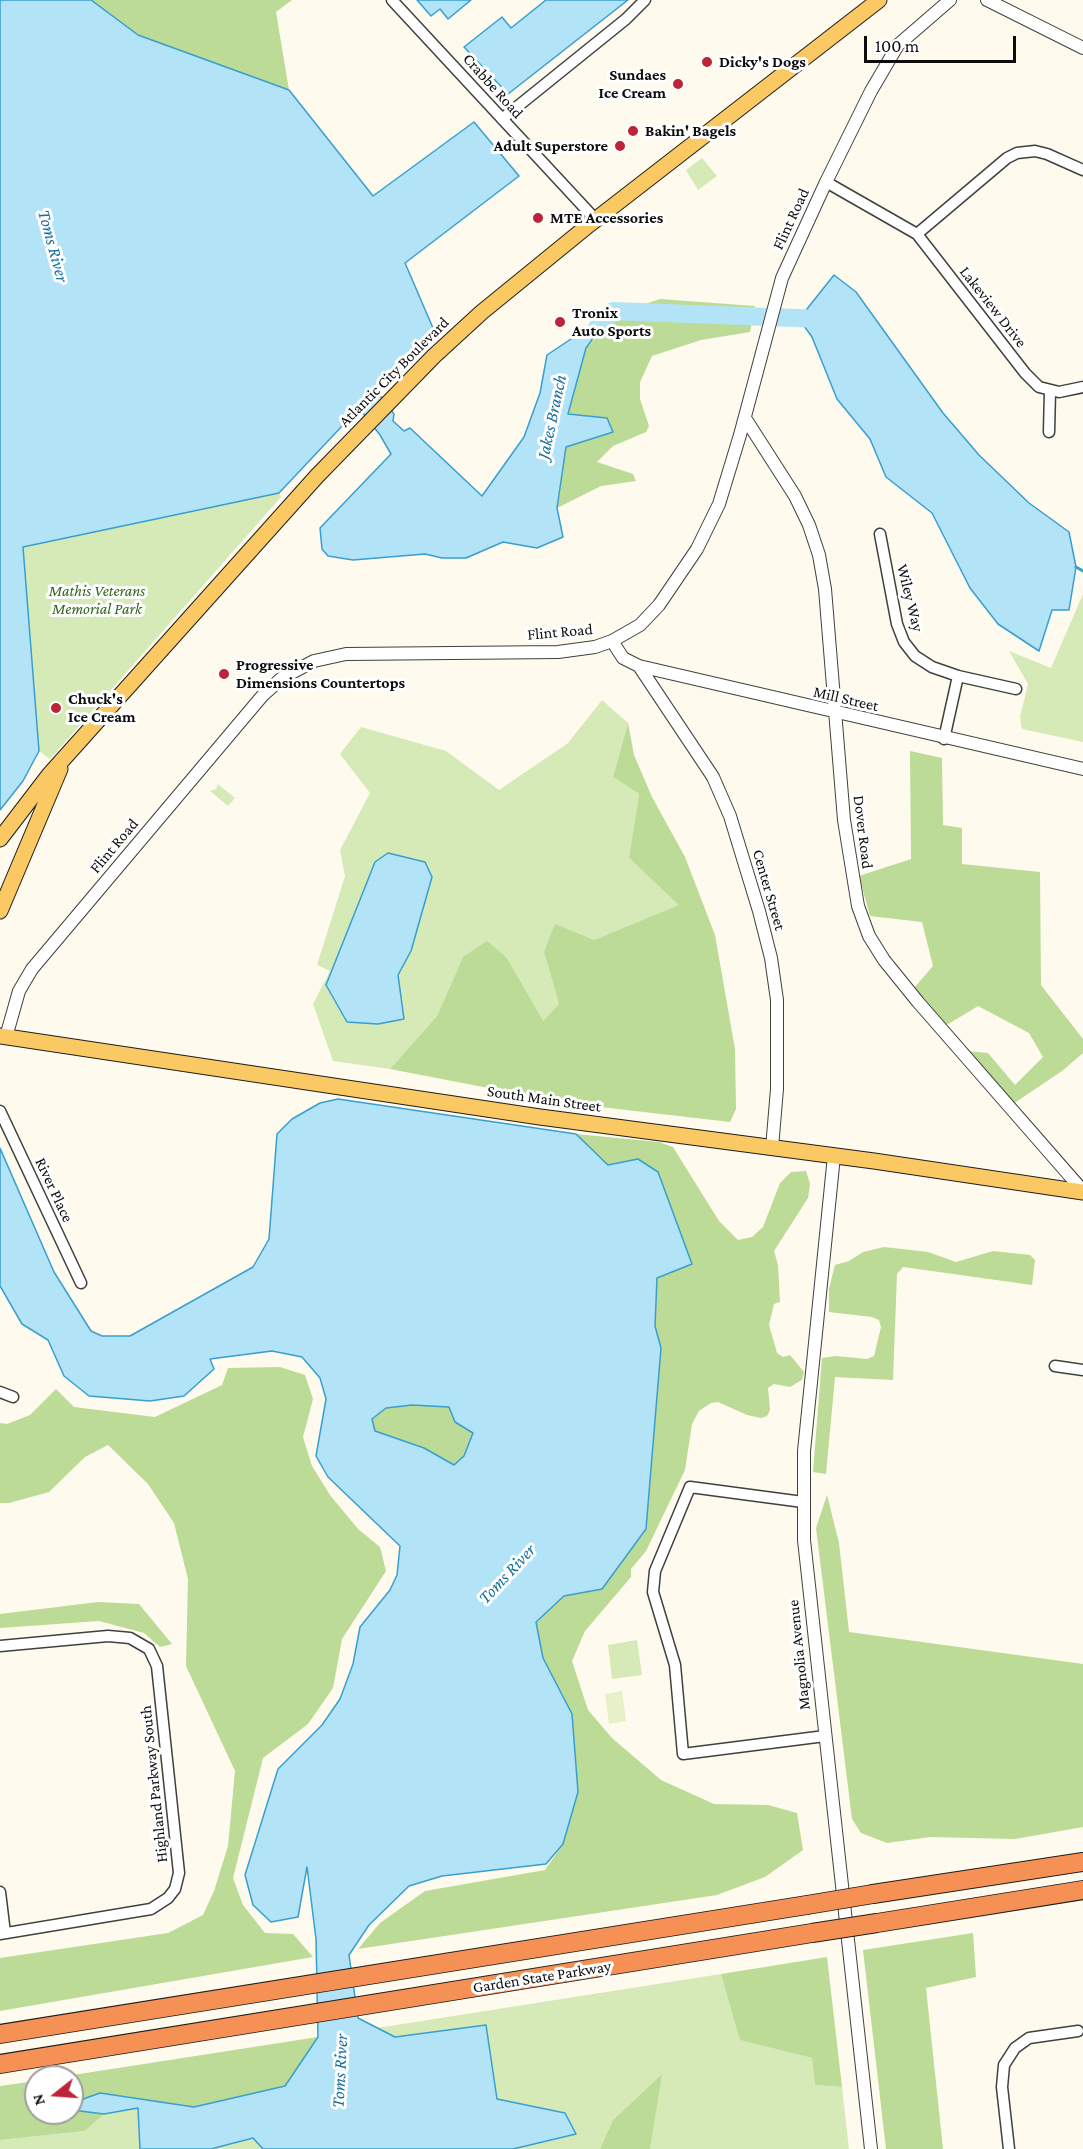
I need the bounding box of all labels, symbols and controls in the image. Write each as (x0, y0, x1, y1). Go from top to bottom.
scale bar (867, 24, 1018, 62)
text: 100 m (875, 36, 919, 56)
street label: Crabbe Road (459, 49, 527, 123)
place label: Dicky's Dogs (719, 52, 806, 72)
marker: Dicky's Dogs (700, 55, 714, 69)
place label: Sundaes Ice Cream (599, 65, 666, 103)
marker: Sundaes Ice Cream (671, 77, 685, 91)
place label: Bakin' Bagels (645, 121, 736, 141)
marker: Bakin' Bagels (626, 124, 640, 138)
place label: Adult Superstore (494, 136, 608, 156)
marker: Adult Superstore (613, 139, 627, 153)
street label: Flint Road (768, 185, 814, 253)
water label: Toms River (33, 207, 73, 285)
place label: MTE Accessories (550, 208, 663, 228)
marker: MTE Accessories (531, 211, 545, 225)
street label: Lakeview Drive (955, 262, 1031, 352)
place label: Tronix Auto Sports (572, 303, 651, 341)
street label: Atlantic City Boulevard (335, 313, 453, 431)
marker: Tronix Auto Sports (553, 315, 567, 329)
water label: Jakes Branch (533, 373, 571, 461)
street label: Wiley Way (892, 562, 928, 634)
park label: Mathis Veterans Memorial Park (49, 581, 145, 619)
street label: Flint Road (526, 620, 594, 644)
place label: Progressive Dimensions Countertops (236, 655, 405, 693)
marker: Progressive Dimensions Countertops (217, 667, 231, 681)
street label: Mill Street (812, 682, 880, 716)
place label: Chuck's Ice Cream (68, 689, 135, 727)
marker: Chuck's Ice Cream (49, 701, 63, 715)
street label: Dover Road (849, 794, 877, 870)
street label: Flint Road (86, 815, 142, 877)
street label: Center Street (748, 847, 790, 933)
street label: South Main Street (486, 1082, 602, 1116)
street label: River Place (31, 1155, 77, 1225)
water label: Toms River (474, 1540, 540, 1608)
street label: Magnolia Avenue (784, 1599, 814, 1711)
street label: Highland Parkway South (136, 1704, 172, 1864)
street label: Garden State Parkway (471, 1957, 613, 1997)
water label: Toms River (327, 2033, 353, 2109)
north arrow (24, 2065, 84, 2125)
text: N (28, 2092, 48, 2108)

